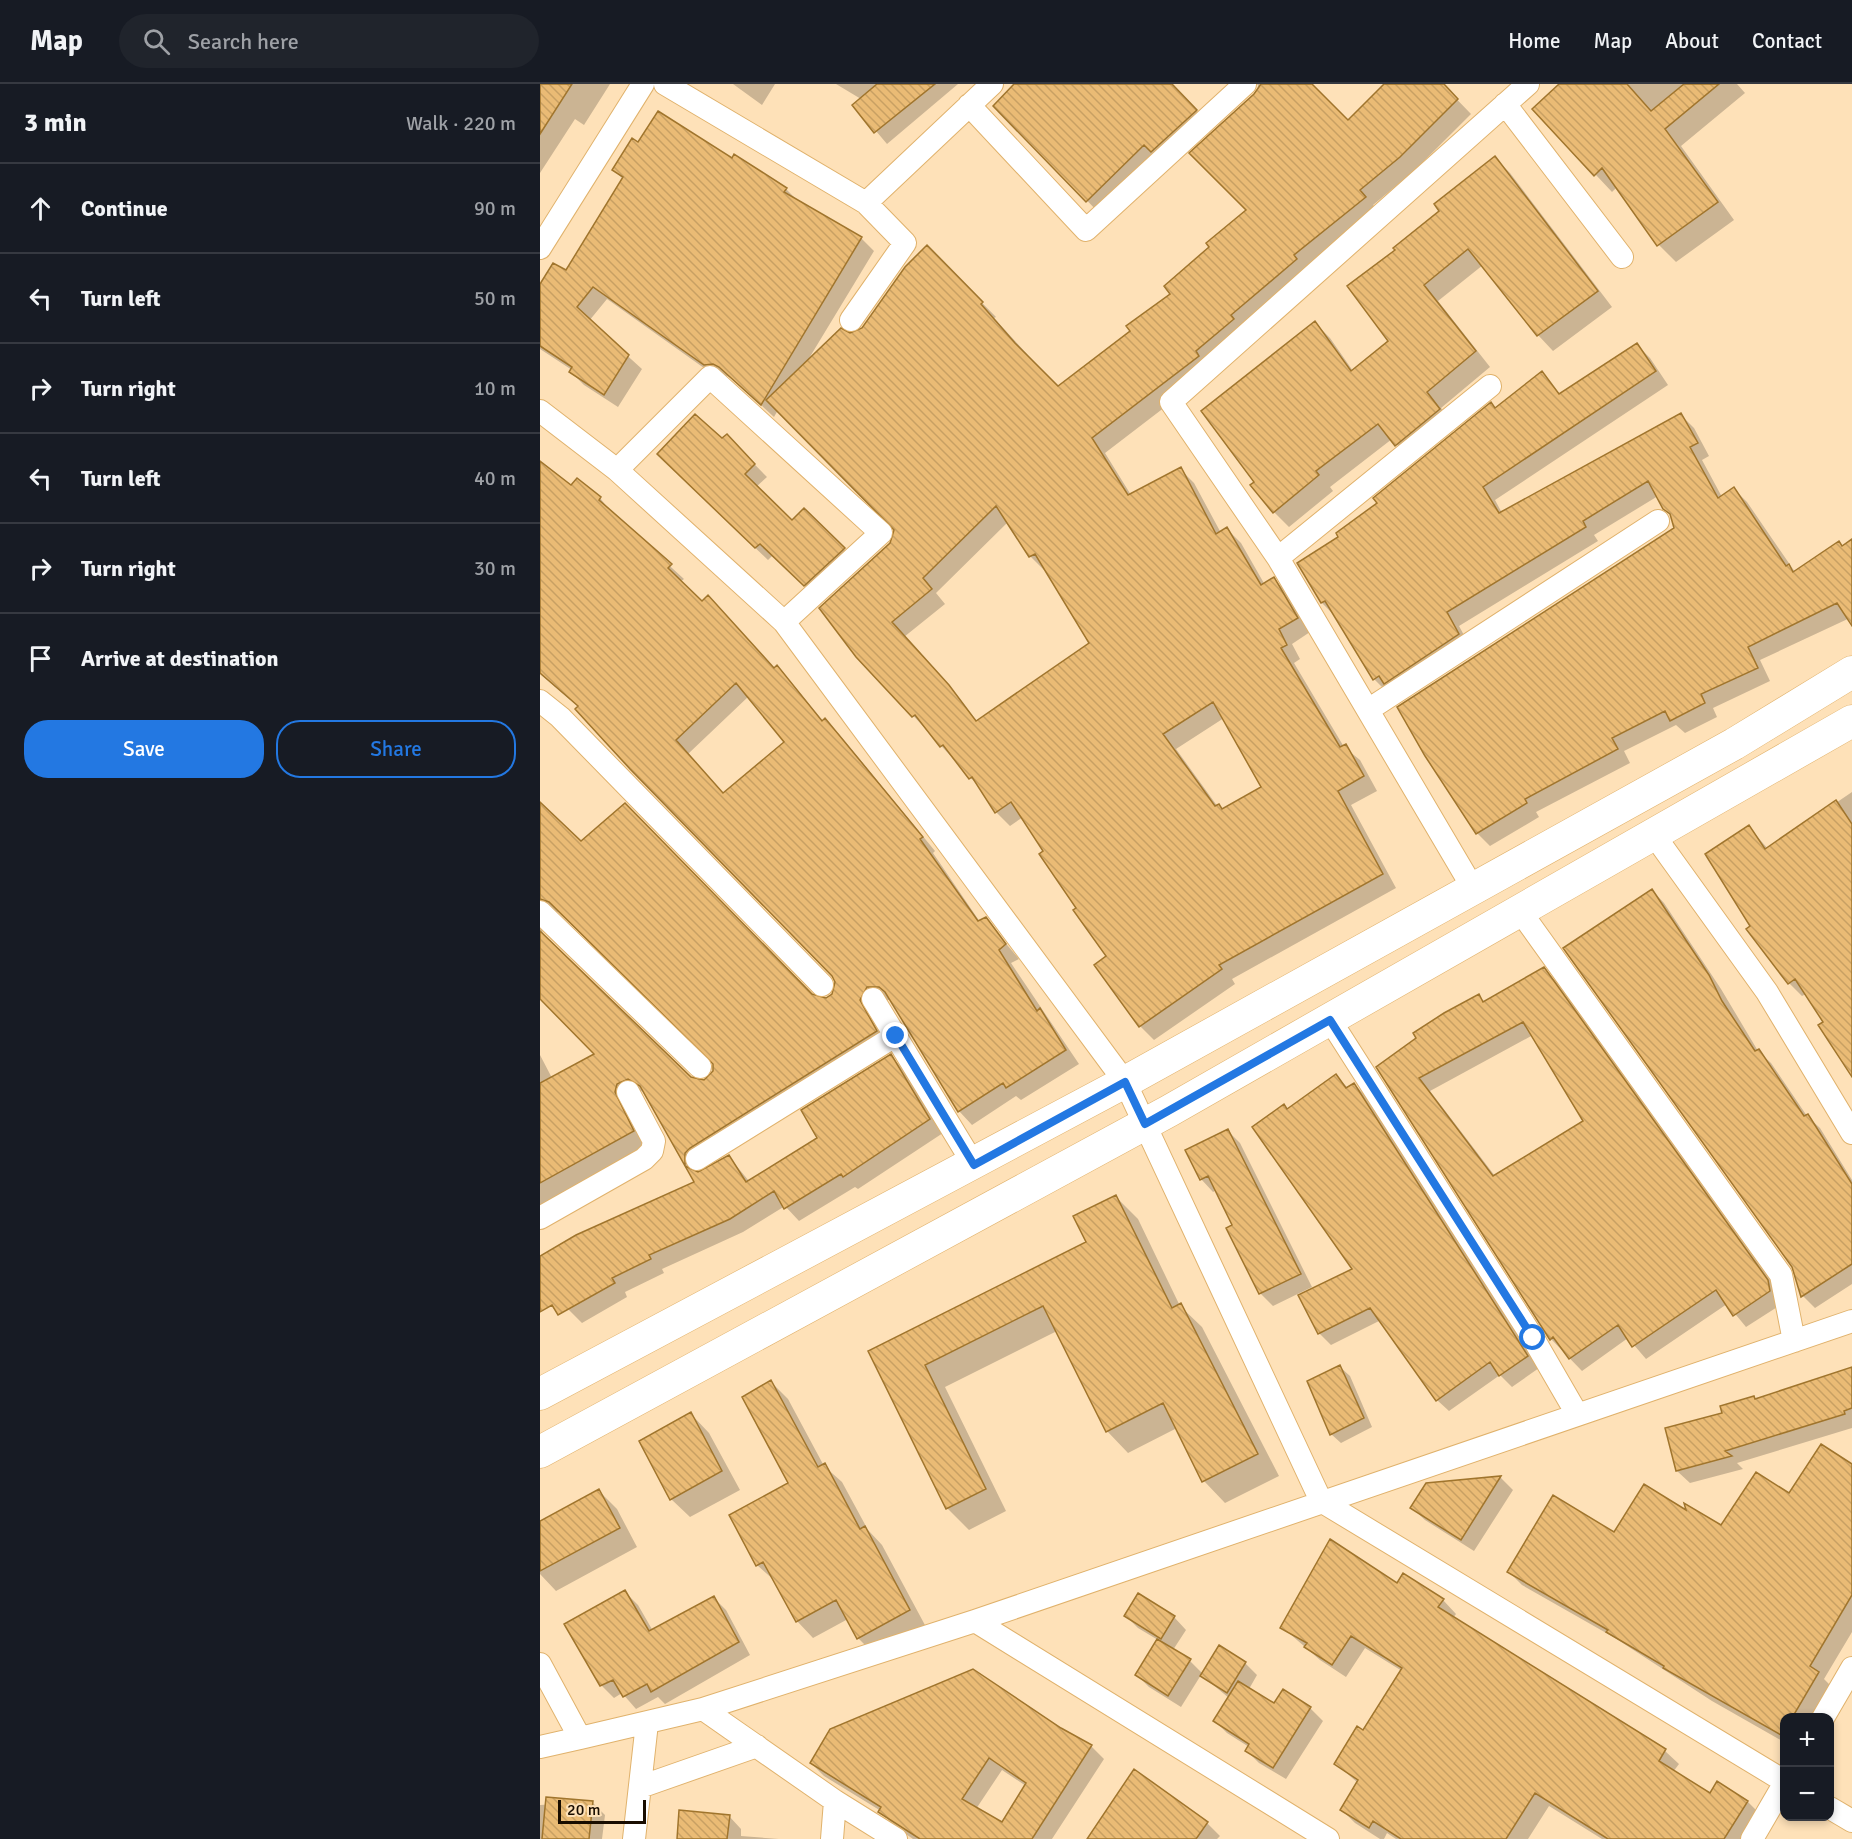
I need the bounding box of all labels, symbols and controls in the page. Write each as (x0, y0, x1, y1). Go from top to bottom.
search box (119, 14, 539, 68)
text: Map (30, 24, 83, 58)
icon: search (140, 25, 173, 58)
text: Search here (188, 28, 299, 55)
text: Home (1508, 28, 1561, 54)
text: Map (1594, 28, 1632, 54)
text: About (1665, 28, 1719, 54)
text: Contact (1752, 28, 1822, 54)
text: 3 min (24, 107, 87, 139)
text: Walk · 220 m (406, 111, 516, 136)
icon: ahead (24, 192, 57, 225)
text: Continue (81, 195, 168, 222)
text: 90 m (474, 196, 516, 221)
icon: left (24, 282, 57, 315)
text: Turn left (81, 285, 161, 312)
text: 50 m (474, 286, 516, 311)
icon: right (24, 372, 57, 405)
text: Turn right (81, 375, 176, 402)
text: 10 m (474, 376, 516, 401)
icon: left (24, 462, 57, 495)
text: Turn left (81, 465, 161, 492)
text: 40 m (474, 466, 516, 491)
icon: right (24, 552, 57, 585)
text: Turn right (81, 555, 176, 582)
text: 30 m (474, 556, 516, 581)
icon: arrive (24, 642, 57, 675)
text: Arrive at destination (81, 645, 278, 672)
button: Save (24, 720, 264, 778)
button: Share (276, 720, 516, 778)
route end (882, 1022, 908, 1048)
route start (1519, 1324, 1545, 1350)
map controls (1780, 1713, 1834, 1821)
button: + (1780, 1713, 1834, 1767)
button: − (1780, 1767, 1834, 1821)
scale bar (558, 1797, 646, 1824)
text: 20 m (567, 1800, 601, 1820)

